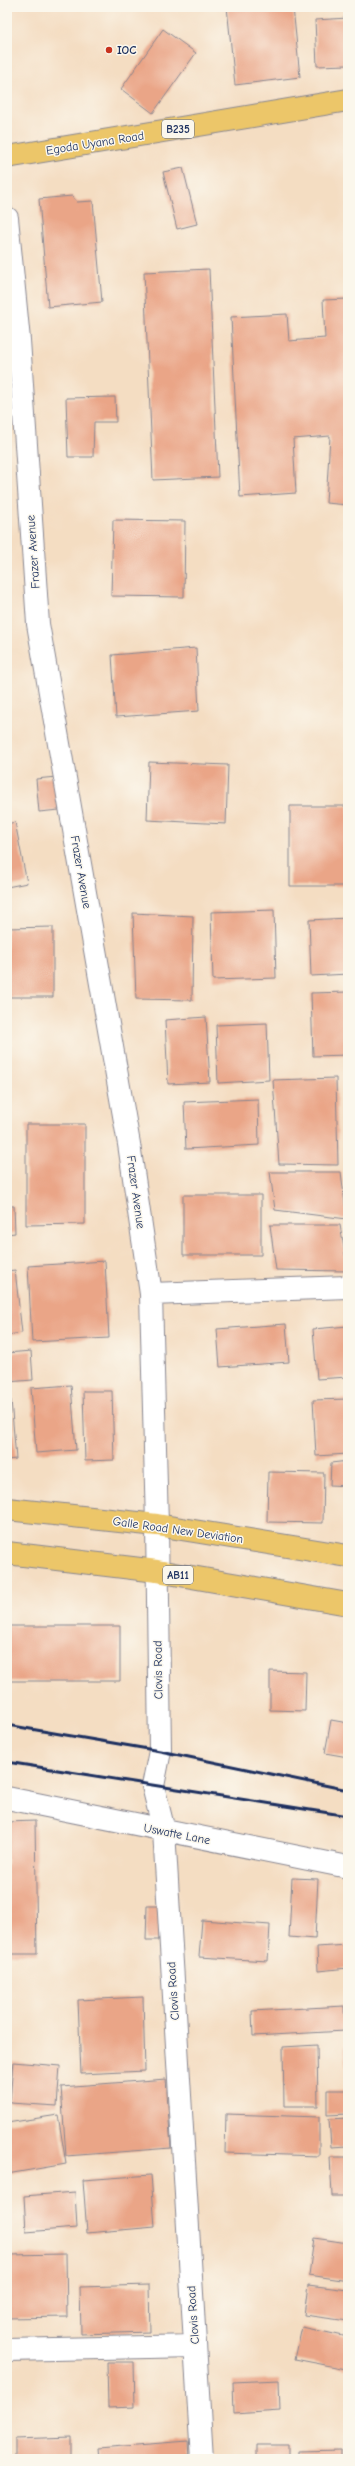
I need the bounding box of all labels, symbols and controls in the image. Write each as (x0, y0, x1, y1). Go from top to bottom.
place label: IOC (117, 43, 136, 57)
marker: IOC (104, 45, 114, 55)
road number: B235 (162, 120, 194, 138)
street label: Egoda Uyana Road (45, 128, 145, 158)
street label: Frazer Avenue (23, 515, 43, 589)
street label: Frazer Avenue (68, 834, 94, 910)
street label: Frazer Avenue (124, 1154, 148, 1230)
street label: Galle Road New Deviation (112, 1514, 244, 1546)
road number: AB11 (163, 1566, 193, 1584)
street label: Clovis Road (150, 1640, 166, 1700)
street label: Uswatte Lane (142, 1821, 212, 1847)
street label: Clovis Road (164, 1961, 182, 2021)
street label: Clovis Road (184, 2285, 202, 2345)

